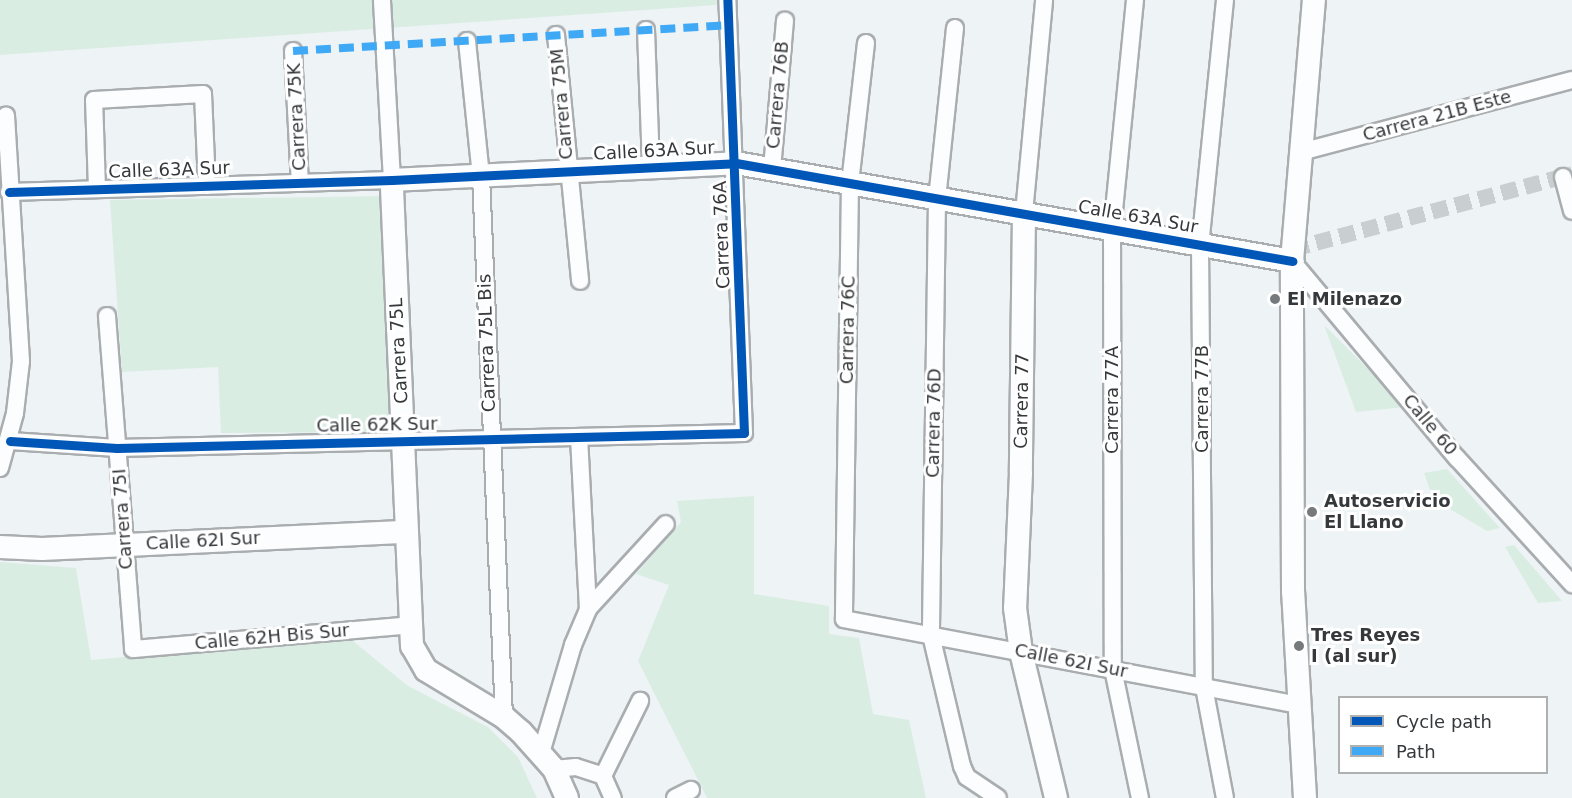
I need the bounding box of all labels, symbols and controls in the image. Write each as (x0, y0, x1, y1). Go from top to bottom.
street label: Carrera 76B (763, 40, 793, 150)
street label: Carrera 75M (546, 48, 578, 160)
street label: Carrera 75K (283, 63, 311, 171)
street label: Carrera 21B Este (1360, 86, 1514, 146)
street label: Calle 63A Sur (593, 137, 715, 165)
street label: Calle 63A Sur (108, 157, 230, 183)
street label: Carrera 76A (709, 181, 735, 289)
street label: Calle 63A Sur (1076, 196, 1200, 238)
street label: Carrera 75L Bis (474, 274, 500, 412)
street label: Carrera 76C (836, 276, 860, 384)
place label: El Milenazo (1287, 288, 1402, 310)
marker: El Milenazo (1268, 292, 1282, 306)
street label: Carrera 75L (385, 298, 413, 404)
street label: Carrera 77B (1191, 345, 1213, 453)
street label: Carrera 77A (1101, 346, 1123, 454)
street label: Carrera 77 (1010, 353, 1034, 449)
street label: Carrera 76D (922, 368, 946, 478)
street label: Calle 60 (1398, 390, 1462, 460)
street label: Calle 62K Sur (316, 413, 438, 437)
street label: Carrera 75I (109, 468, 137, 570)
place label: Autoservicio El Llano (1324, 491, 1451, 534)
marker: Autoservicio El Llano (1305, 505, 1319, 519)
street label: Calle 62I Sur (145, 527, 261, 555)
street label: Calle 62H Bis Sur (194, 619, 350, 655)
place label: Tres Reyes I (al sur) (1311, 625, 1420, 668)
street label: Calle 62I Sur (1013, 639, 1129, 683)
marker: Tres Reyes I (al sur) (1292, 639, 1306, 653)
legend (1338, 696, 1548, 774)
text: Cycle path (1396, 711, 1492, 732)
text: Path (1396, 741, 1436, 762)

